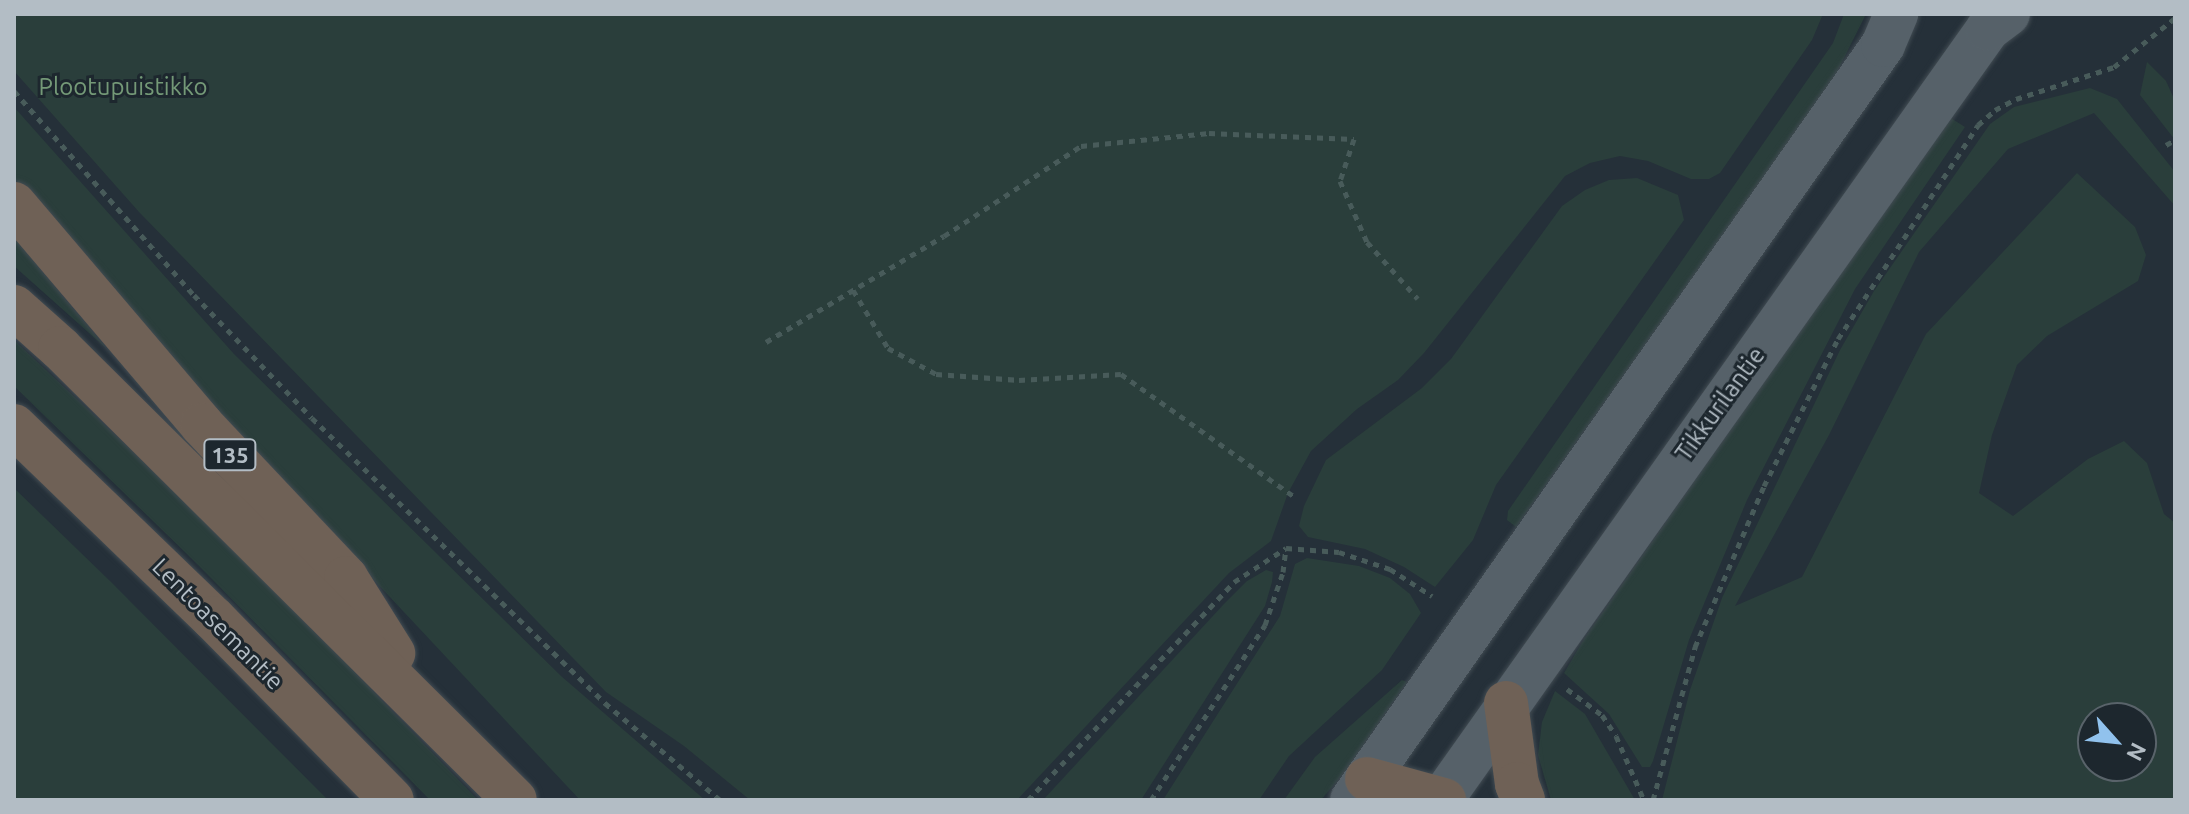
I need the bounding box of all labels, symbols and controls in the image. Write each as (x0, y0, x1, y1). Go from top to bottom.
park label: Plootupuistikko (39, 73, 207, 101)
street label: Tikkurilantie (1669, 342, 1771, 466)
road number: 135 (202, 437, 258, 473)
street label: Lentoasemantie (146, 552, 290, 696)
north arrow (2077, 702, 2157, 782)
text: N (2122, 739, 2152, 765)

